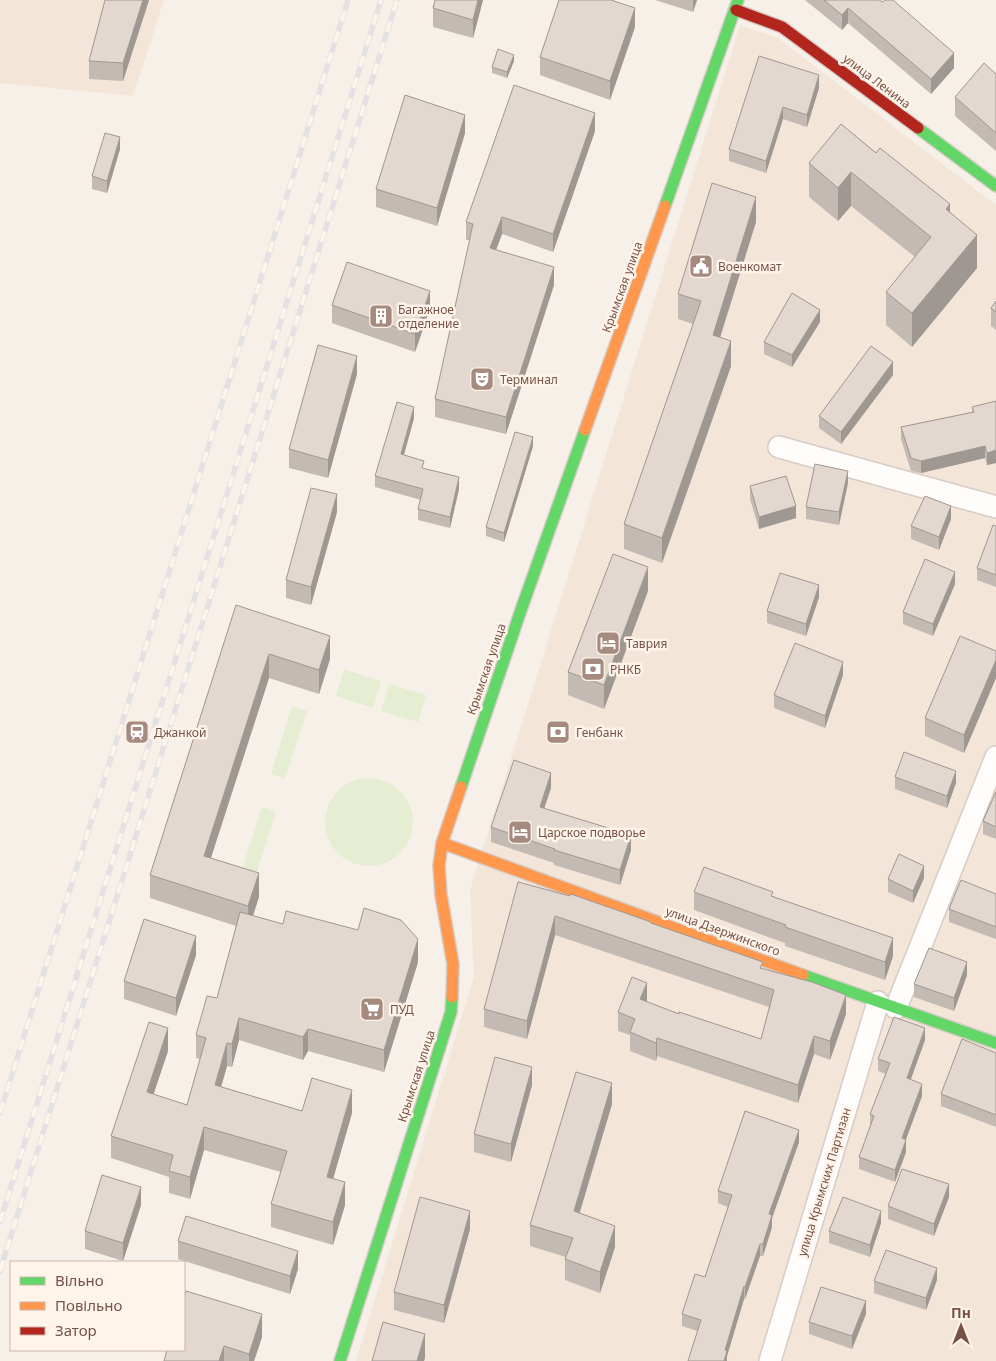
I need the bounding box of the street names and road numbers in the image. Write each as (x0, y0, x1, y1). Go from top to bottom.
street label: улица Ленина (840, 50, 914, 112)
street label: Крымская улица (598, 239, 646, 335)
street label: Крымская улица (462, 621, 510, 717)
street label: улица Дзержинского (663, 902, 783, 960)
street label: Крымская улица (393, 1028, 439, 1124)
street label: улица Крымских Партизан (793, 1105, 855, 1259)

